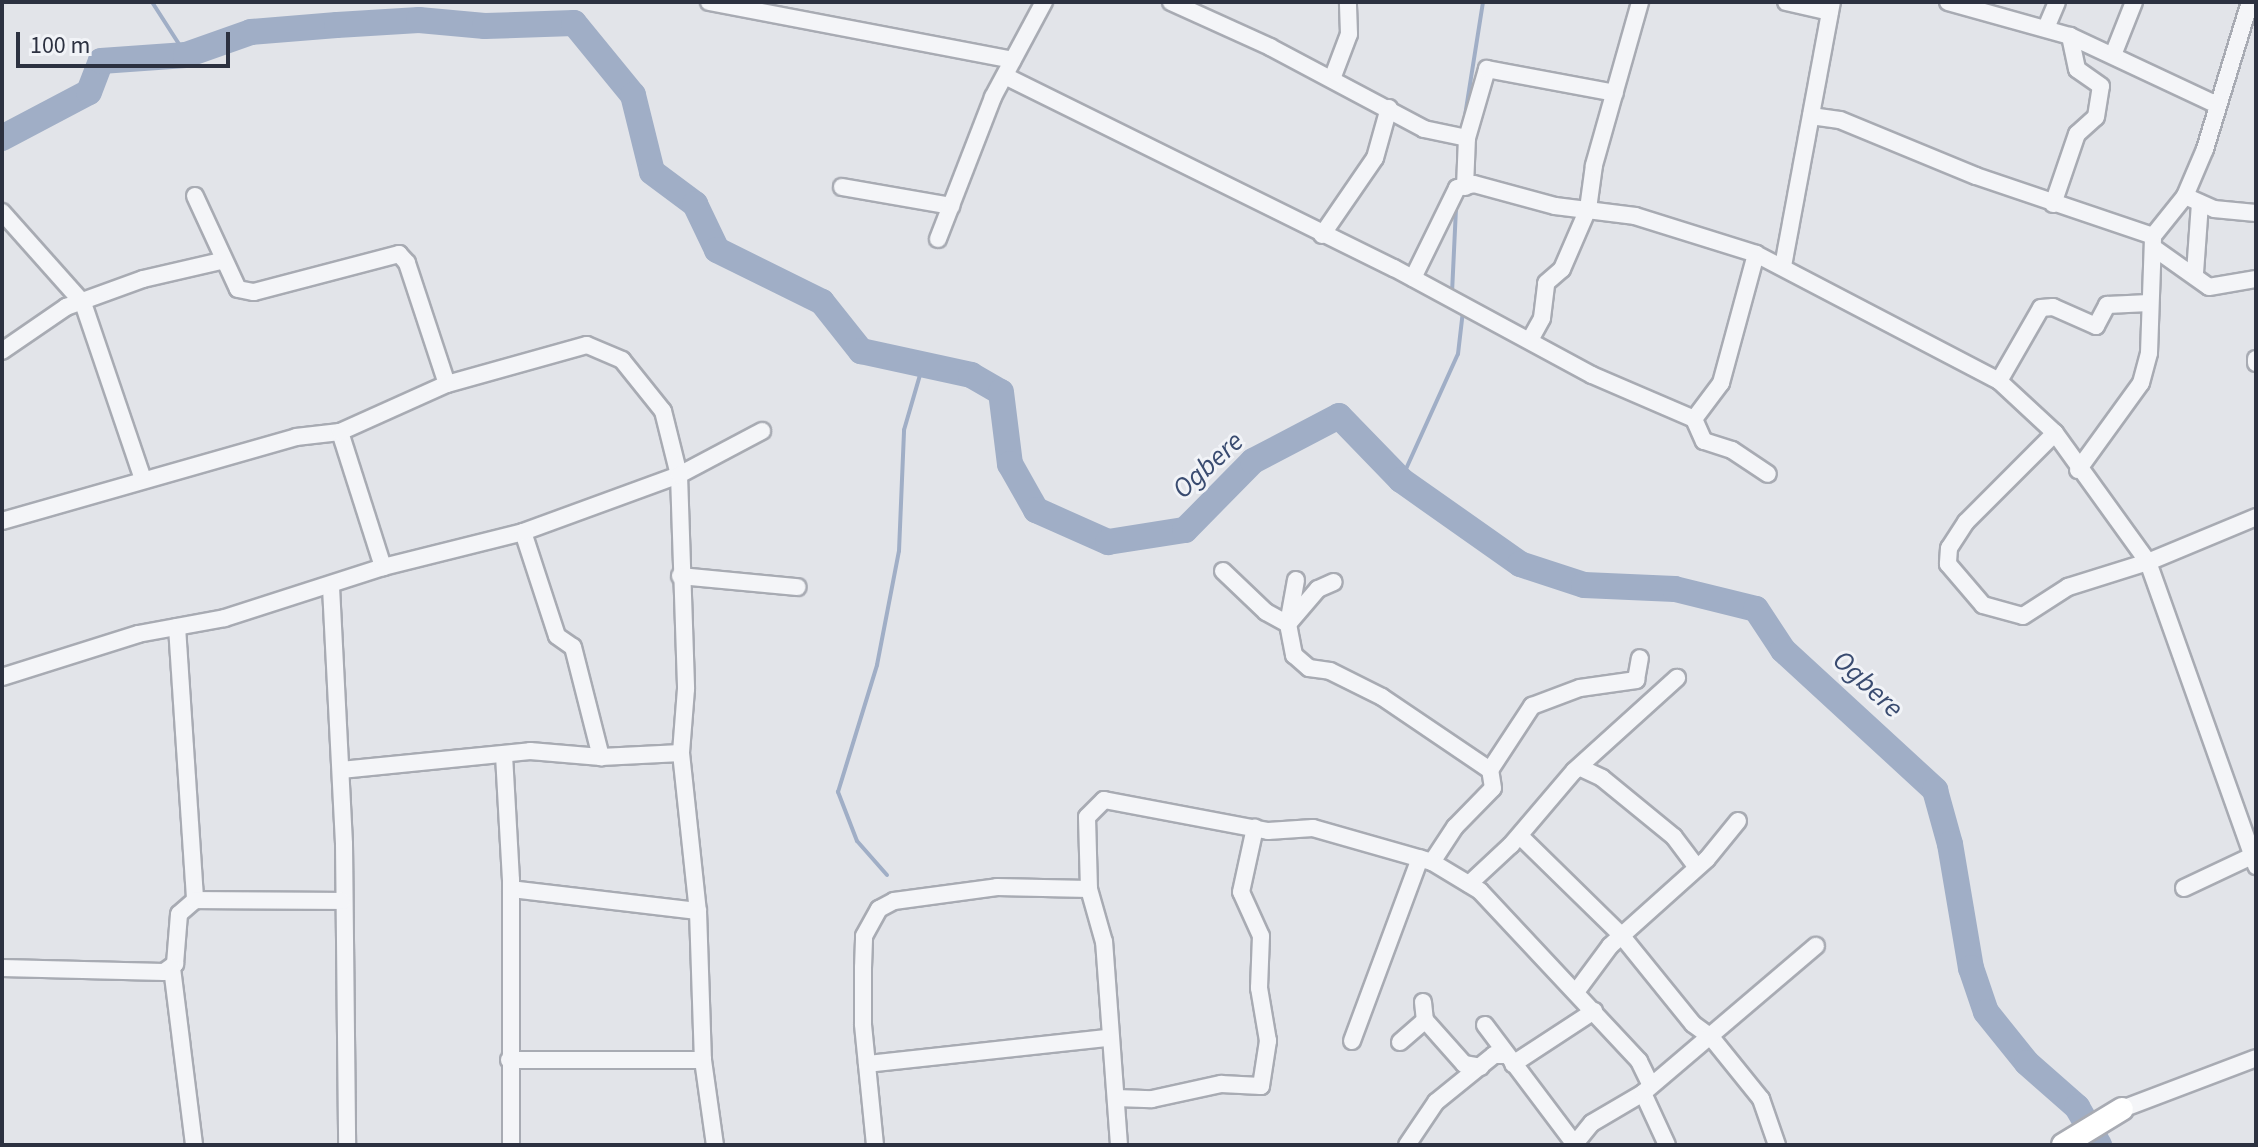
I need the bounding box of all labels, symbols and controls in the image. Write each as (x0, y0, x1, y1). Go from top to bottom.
scale bar (20, 16, 234, 66)
text: 100 m (30, 28, 90, 63)
water label: Ogbere (1166, 424, 1250, 506)
water label: Ogbere (1826, 643, 1910, 725)

